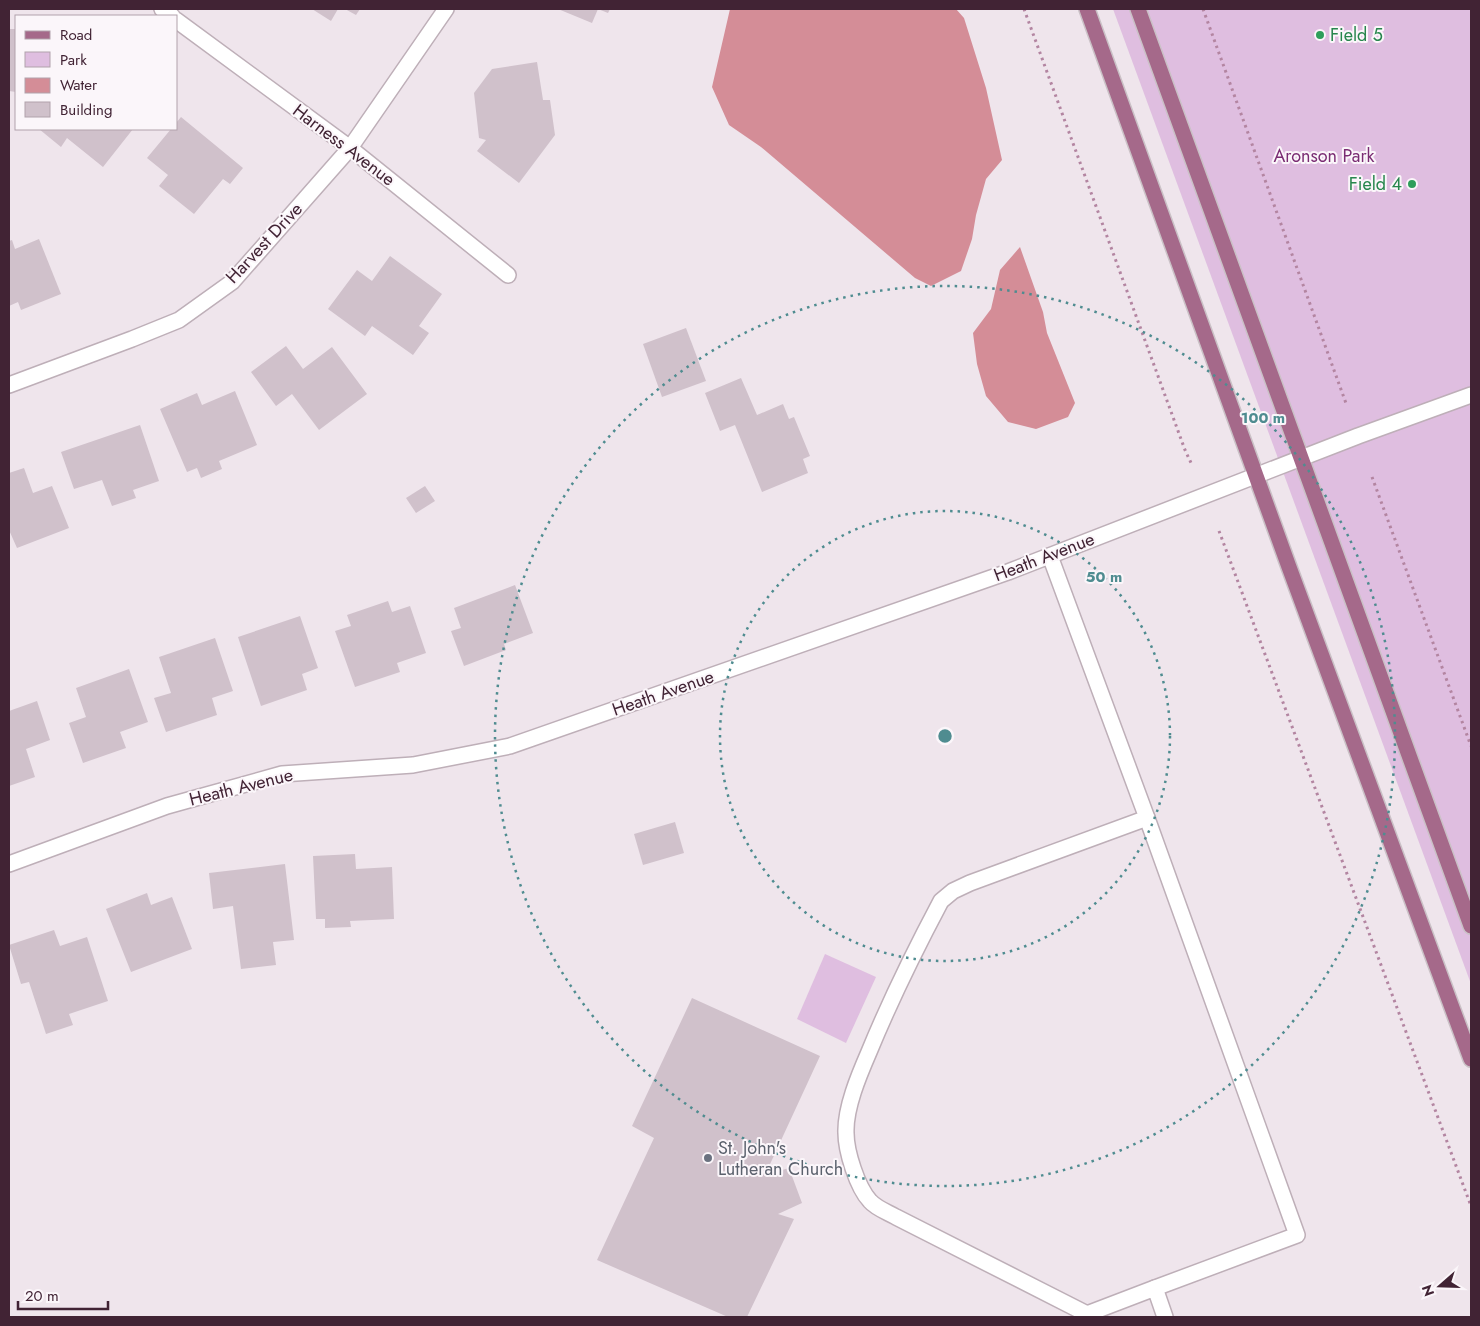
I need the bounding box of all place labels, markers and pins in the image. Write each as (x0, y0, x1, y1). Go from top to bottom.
place label: Field 5 (1330, 22, 1383, 48)
marker: Field 5 (1314, 29, 1326, 41)
place label: Field 4 (1349, 171, 1402, 197)
marker: Field 4 (1406, 178, 1418, 190)
centre of rings (936, 727, 954, 745)
place label: St. John's Lutheran Church (718, 1135, 843, 1182)
marker: St. John's Lutheran Church (702, 1152, 714, 1164)

